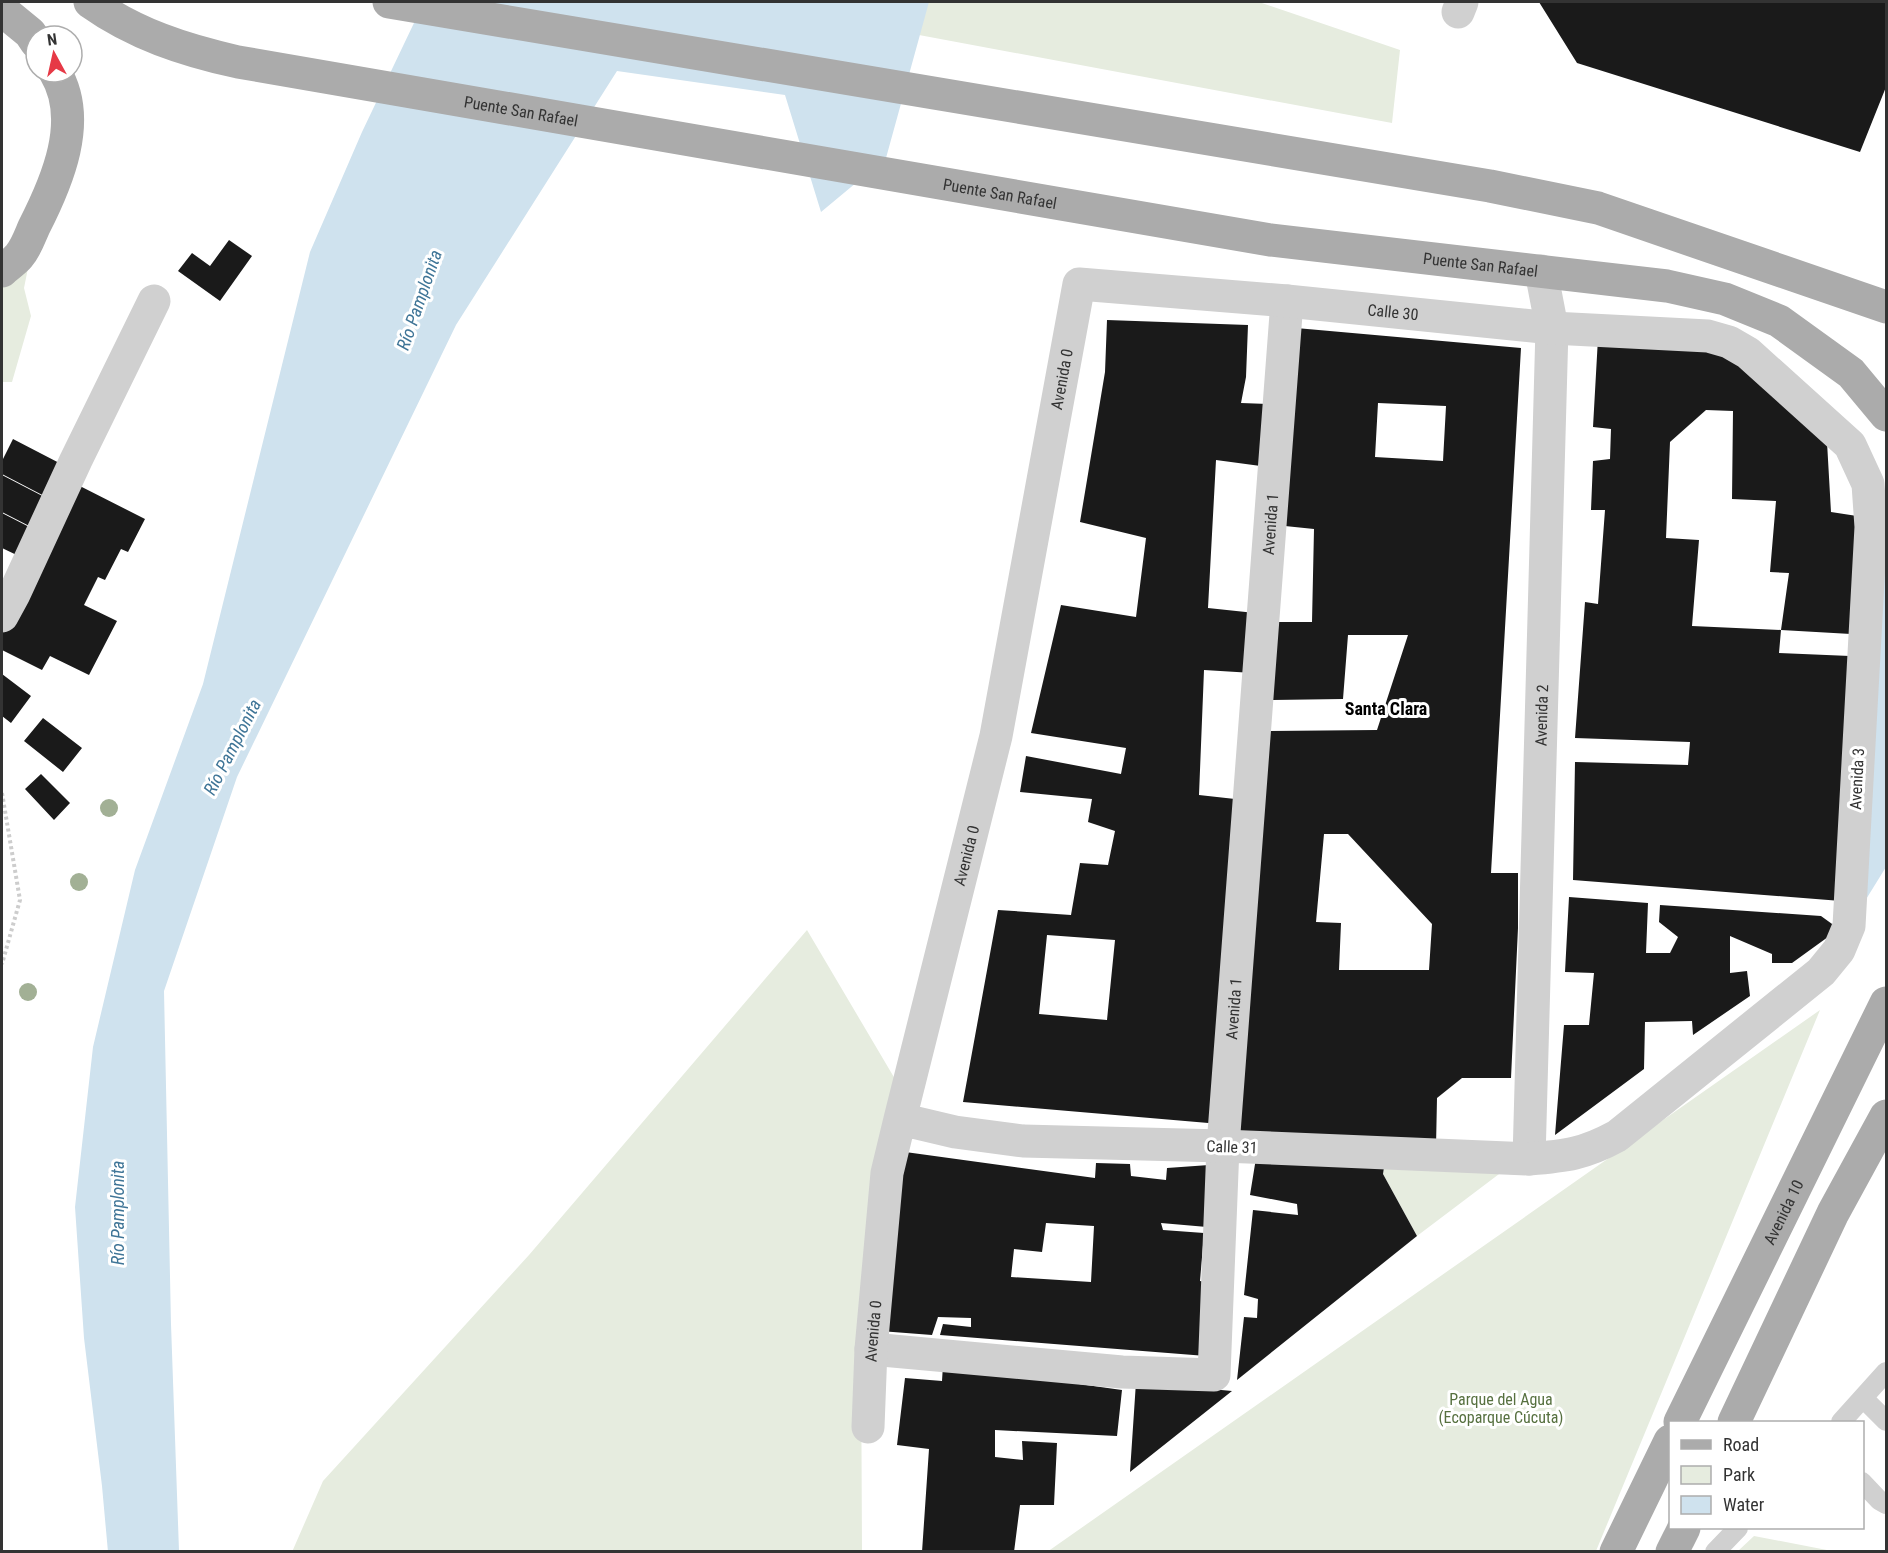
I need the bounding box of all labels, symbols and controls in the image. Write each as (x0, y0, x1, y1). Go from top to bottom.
north arrow (24, 24, 84, 84)
text: N (46, 30, 58, 50)
street label: Puente San Rafael (463, 92, 579, 130)
street label: Puente San Rafael (942, 174, 1058, 213)
water label: Río Pamplonita (392, 247, 446, 353)
street label: Puente San Rafael (1422, 248, 1539, 280)
street label: Calle 30 (1367, 300, 1419, 324)
street label: Avenida 0 (1047, 347, 1076, 411)
street label: Avenida 1 (1258, 493, 1282, 556)
street label: Avenida 2 (1531, 684, 1552, 746)
water label: Río Pamplonita (199, 696, 265, 798)
district label: Santa Clara (1345, 698, 1427, 719)
street label: Avenida 3 (1846, 748, 1868, 810)
street label: Avenida 0 (949, 823, 983, 888)
street label: Avenida 1 (1222, 977, 1245, 1040)
street label: Calle 31 (1206, 1137, 1258, 1157)
water label: Río Pamplonita (107, 1161, 128, 1265)
street label: Avenida 10 (1759, 1177, 1807, 1247)
street label: Avenida 0 (861, 1300, 885, 1362)
park label: Parque del Agua (Ecoparque Cúcuta) (1439, 1390, 1563, 1427)
legend (1669, 1421, 1864, 1529)
text: Road (1723, 1434, 1759, 1455)
text: Park (1723, 1464, 1755, 1485)
text: Water (1723, 1494, 1765, 1515)

